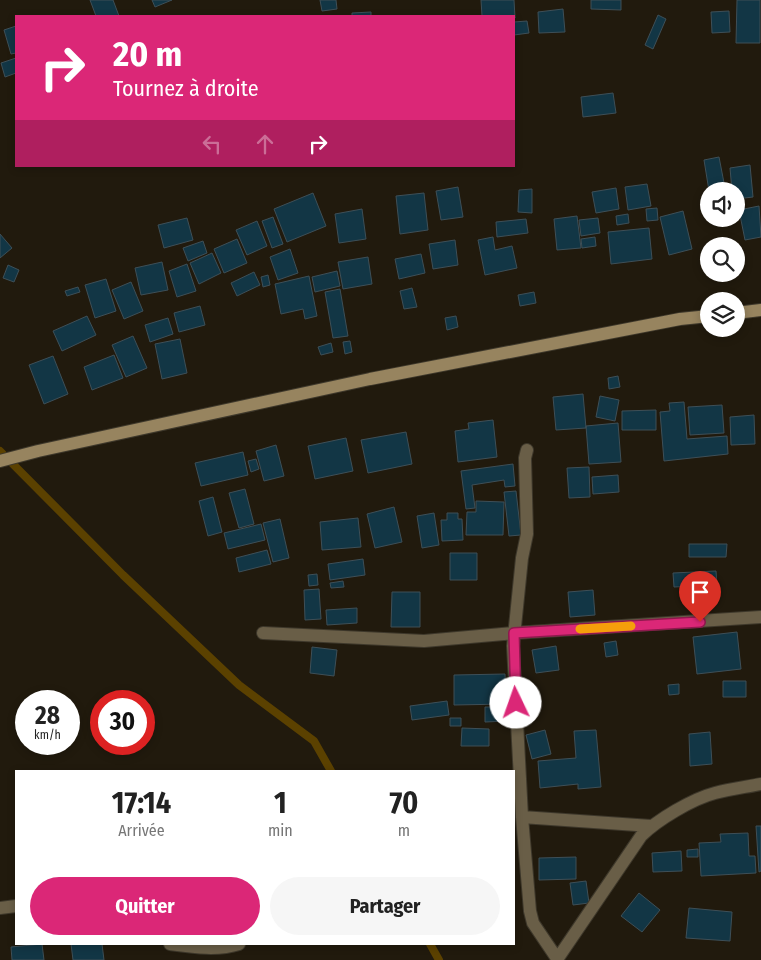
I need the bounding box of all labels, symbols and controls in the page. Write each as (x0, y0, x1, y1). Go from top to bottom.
text: 20 m (113, 33, 182, 75)
icon: right (30, 35, 95, 100)
text: Tournez à droite (113, 75, 259, 102)
icon: left (198, 130, 226, 158)
icon: ahead (251, 130, 279, 158)
icon: right (304, 130, 332, 158)
map controls (700, 182, 745, 337)
button: sound (700, 182, 745, 227)
button: search (700, 237, 745, 282)
button: layers (700, 292, 745, 337)
pin (679, 571, 721, 622)
icon: arrive (686, 578, 714, 606)
position arrow (489, 676, 541, 728)
speed limit sign: 30 (90, 690, 155, 755)
text: 28 (35, 701, 60, 731)
text: km/h (34, 728, 61, 742)
text: 17:14 (112, 785, 171, 821)
text: 1 (274, 785, 287, 821)
text: 70 (389, 785, 418, 821)
text: Arrivée (118, 821, 165, 840)
text: min (268, 821, 293, 840)
text: m (398, 821, 410, 840)
button: Quitter (30, 877, 260, 935)
button: Partager (270, 877, 500, 935)

